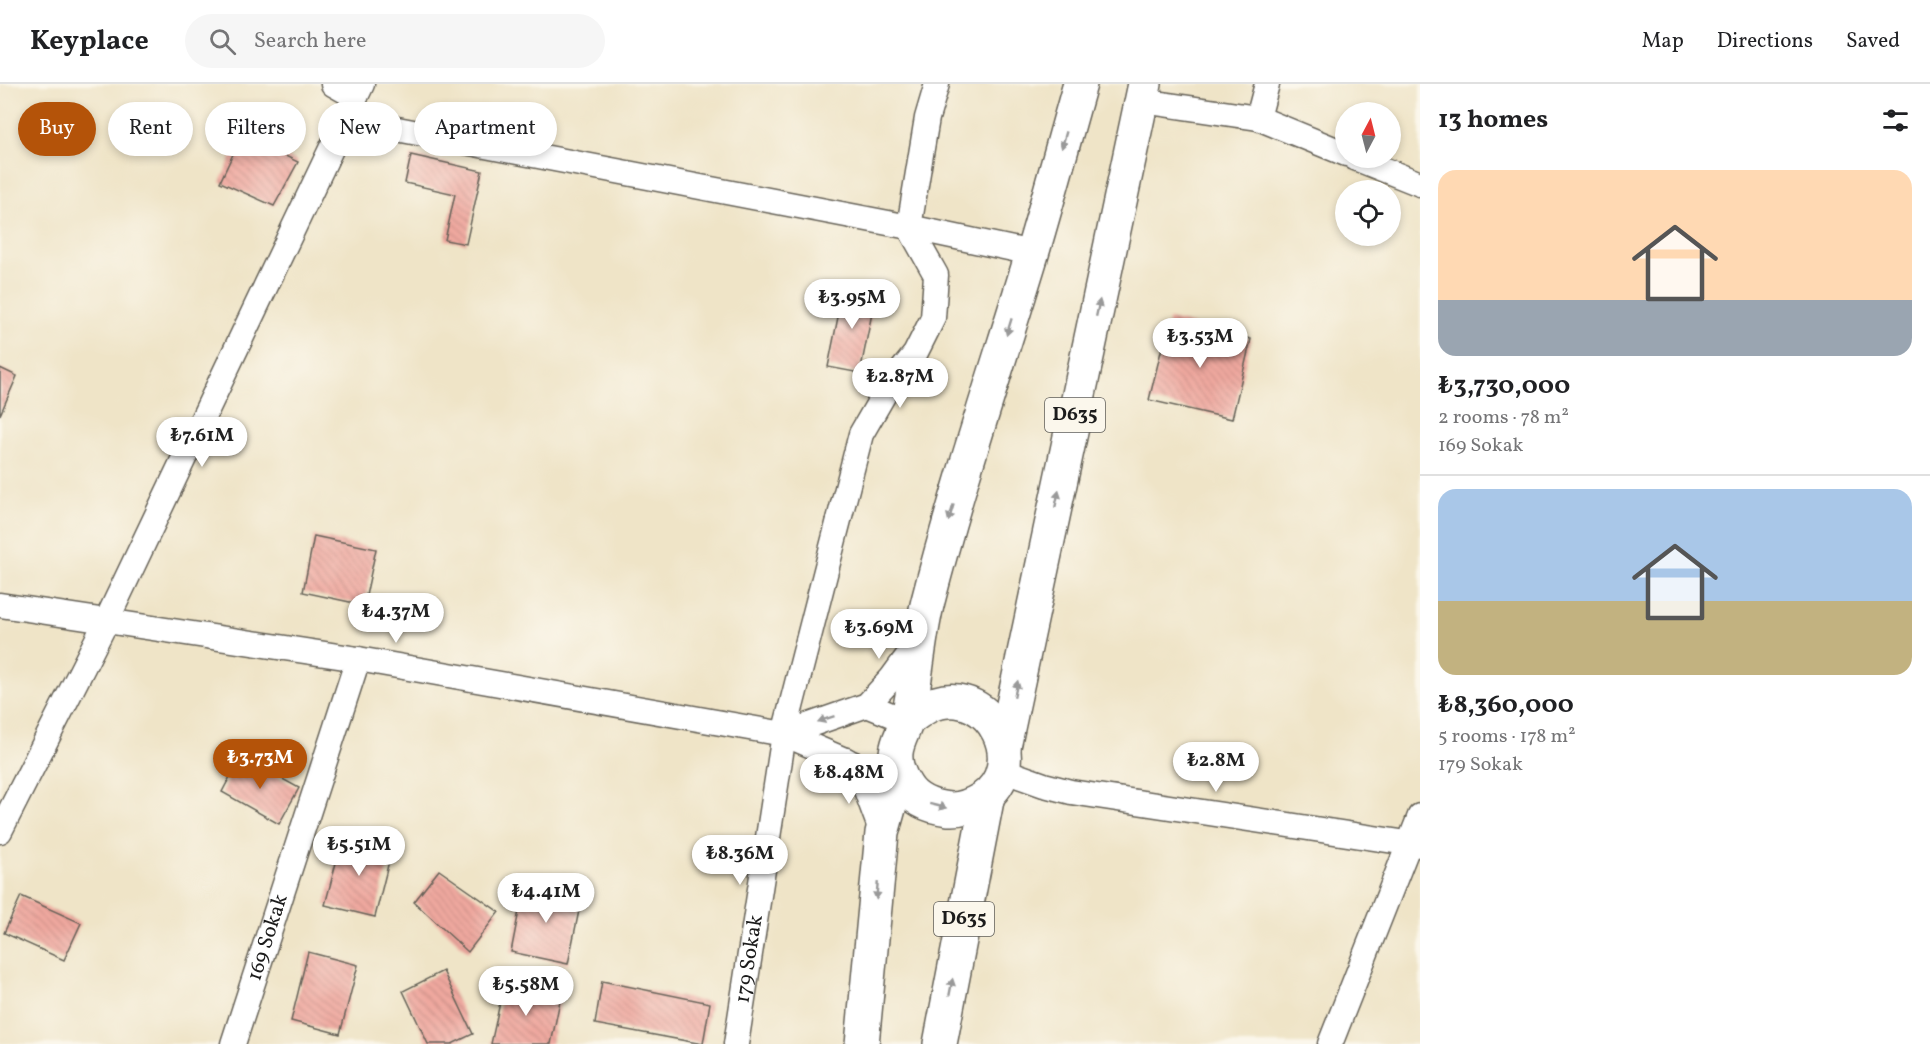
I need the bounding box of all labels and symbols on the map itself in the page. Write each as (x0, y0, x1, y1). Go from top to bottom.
north arrow (1335, 102, 1401, 168)
one-way arrow (1059, 131, 1069, 149)
pin: ₺3.95M (803, 279, 901, 330)
one-way arrow (1093, 299, 1103, 317)
one-way arrow (1004, 318, 1013, 336)
pin: ₺3.53M (1151, 318, 1249, 369)
pin: ₺2.87M (851, 358, 949, 409)
road number: D635 (1045, 398, 1105, 432)
pin: ₺7.61M (153, 417, 251, 468)
one-way arrow (1053, 489, 1062, 508)
one-way arrow (946, 505, 955, 523)
pin: ₺4.37M (347, 593, 445, 644)
pin: ₺3.69M (830, 609, 928, 660)
one-way arrow (1012, 680, 1022, 699)
one-way arrow (817, 715, 835, 725)
pin: ₺3.73M (211, 739, 309, 790)
pin: ₺2.8M (1174, 742, 1258, 793)
pin: ₺8.48M (800, 754, 898, 805)
one-way arrow (929, 802, 947, 812)
pin: ₺5.51M (310, 826, 408, 877)
pin: ₺8.36M (691, 835, 789, 886)
pin: ₺4.41M (497, 873, 595, 924)
one-way arrow (872, 882, 881, 901)
street label: 169 Sokak (240, 890, 295, 985)
road number: D635 (934, 902, 994, 936)
street label: 179 Sokak (728, 912, 770, 1005)
pin: ₺5.58M (477, 966, 575, 1017)
one-way arrow (947, 977, 956, 996)

